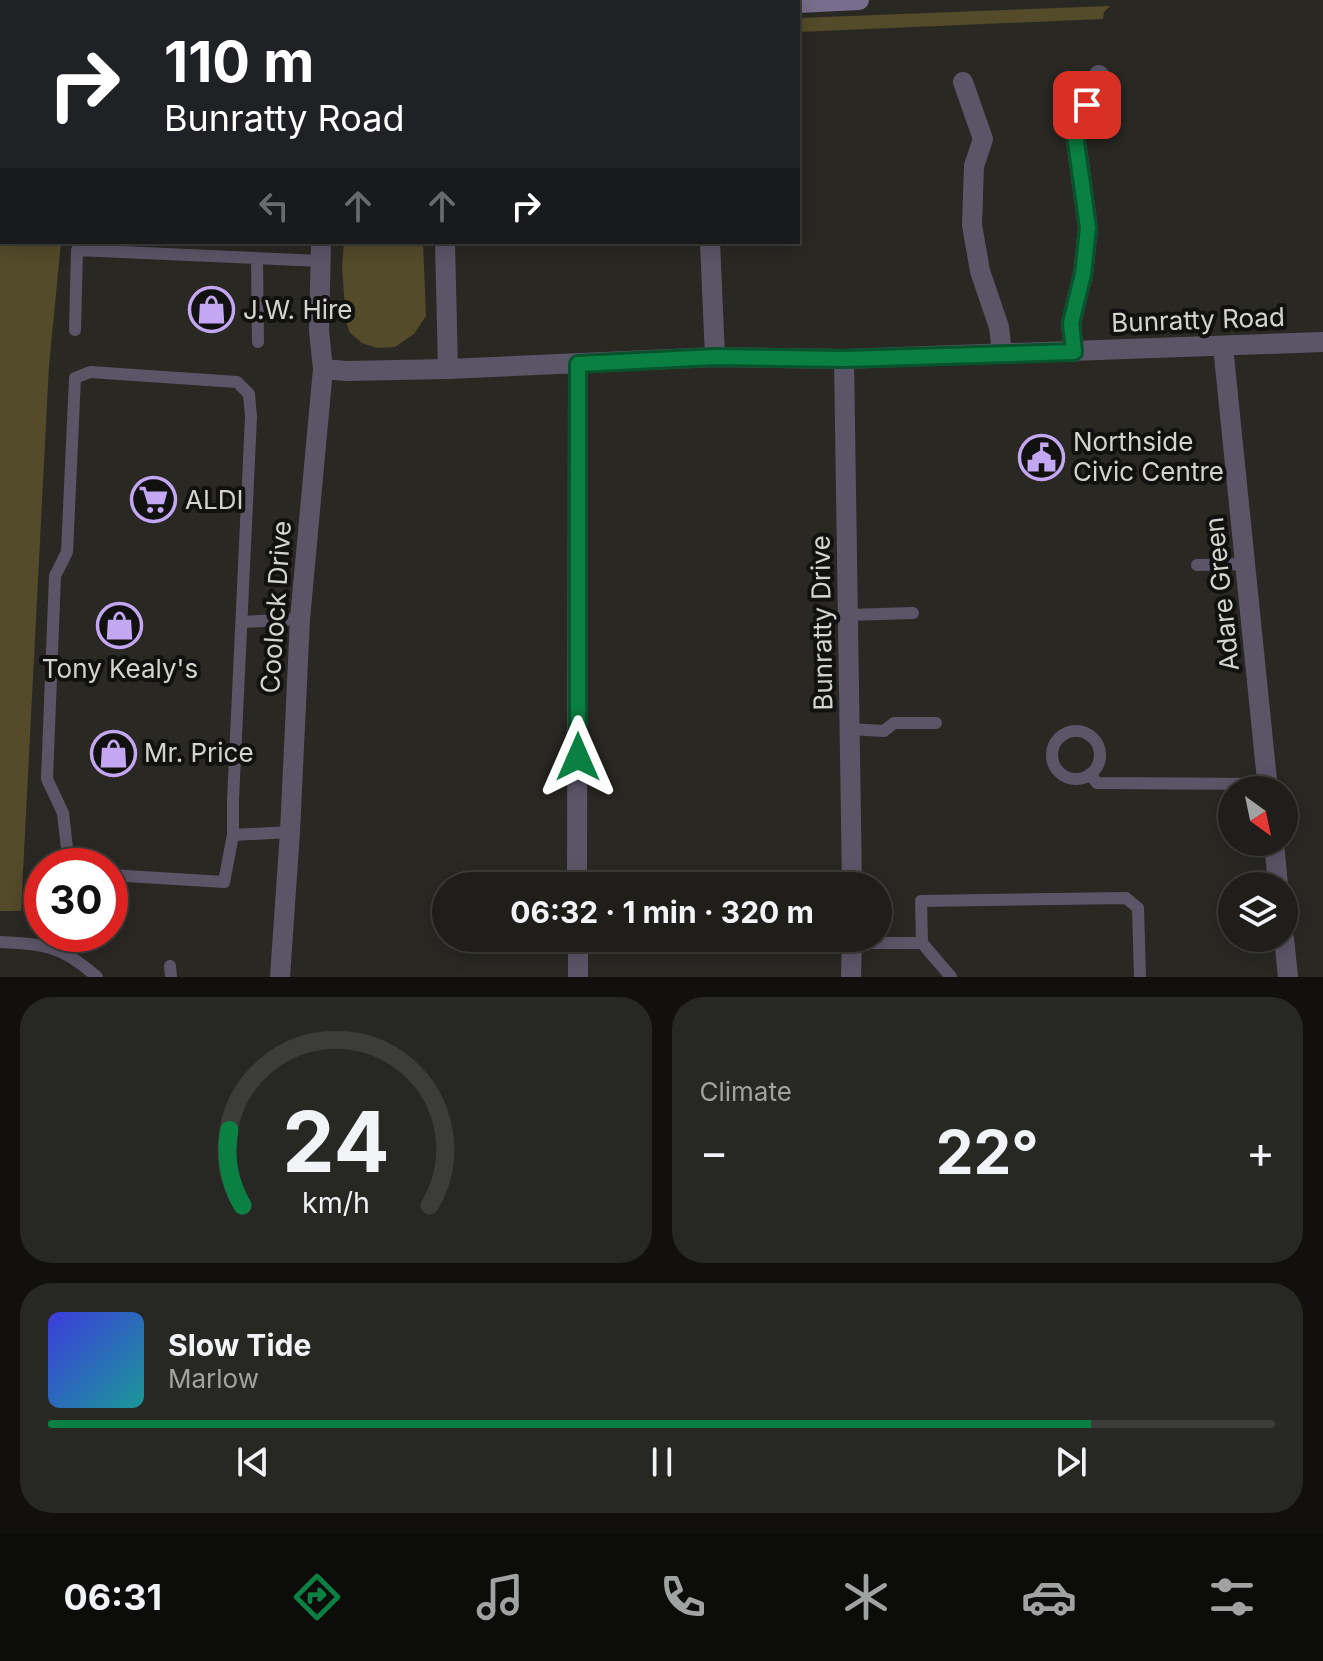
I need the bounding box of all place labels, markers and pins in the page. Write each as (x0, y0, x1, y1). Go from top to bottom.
pin (1053, 71, 1121, 139)
shop icon: J.W. Hire (188, 286, 236, 334)
place label: J.W. Hire (243, 294, 353, 325)
place label: Northside Civic Centre (1073, 426, 1224, 487)
public building icon: Northside Civic Centre (1018, 433, 1066, 481)
supermarket icon: ALDI (130, 476, 178, 524)
place label: ALDI (185, 484, 243, 515)
shop icon: Tony Kealy's (96, 602, 144, 650)
place label: Tony Kealy's (42, 653, 198, 684)
shop icon: Mr. Price (89, 729, 137, 777)
place label: Mr. Price (144, 737, 254, 768)

